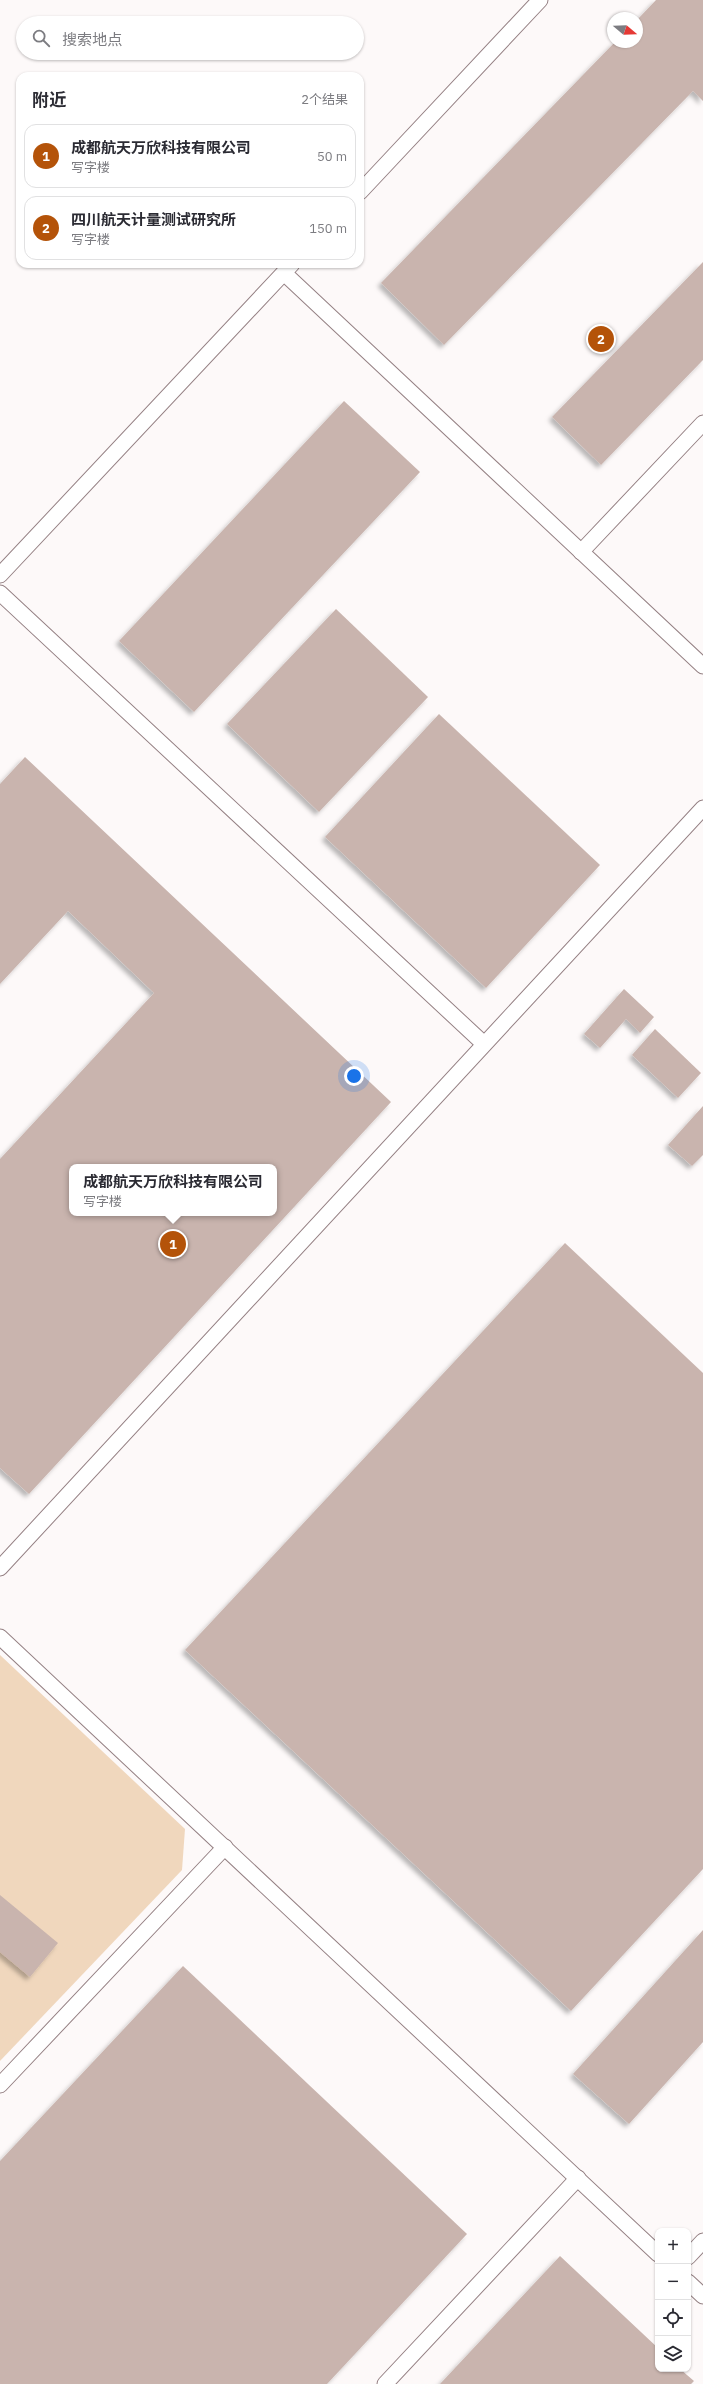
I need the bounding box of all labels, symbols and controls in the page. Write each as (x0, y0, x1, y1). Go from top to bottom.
north arrow (607, 12, 643, 48)
search box (16, 16, 364, 60)
icon: search (30, 27, 52, 49)
text: 搜索地点 (62, 30, 122, 49)
text: 附近 (32, 89, 66, 111)
text: 2个结果 (301, 91, 348, 108)
text: 成都航天万欣科技有限公司 (71, 138, 251, 157)
text: 1 (42, 148, 50, 165)
text: 50 m (317, 148, 347, 165)
text: 写字楼 (71, 159, 110, 176)
text: 四川航天计量测试研究所 (71, 210, 236, 229)
text: 2 (42, 220, 50, 237)
text: 150 m (309, 220, 347, 237)
text: 写字楼 (71, 231, 110, 248)
pin: 2 (588, 324, 614, 354)
your location (344, 1066, 364, 1086)
popup (69, 1164, 277, 1216)
text: 成都航天万欣科技有限公司 (83, 1172, 263, 1191)
text: 写字楼 (83, 1193, 122, 1210)
pin: 1 (160, 1229, 186, 1259)
map controls (655, 2228, 691, 2372)
button: + (655, 2228, 691, 2264)
button: − (655, 2264, 691, 2300)
button: locate (655, 2300, 691, 2336)
button: layers (655, 2336, 691, 2372)

